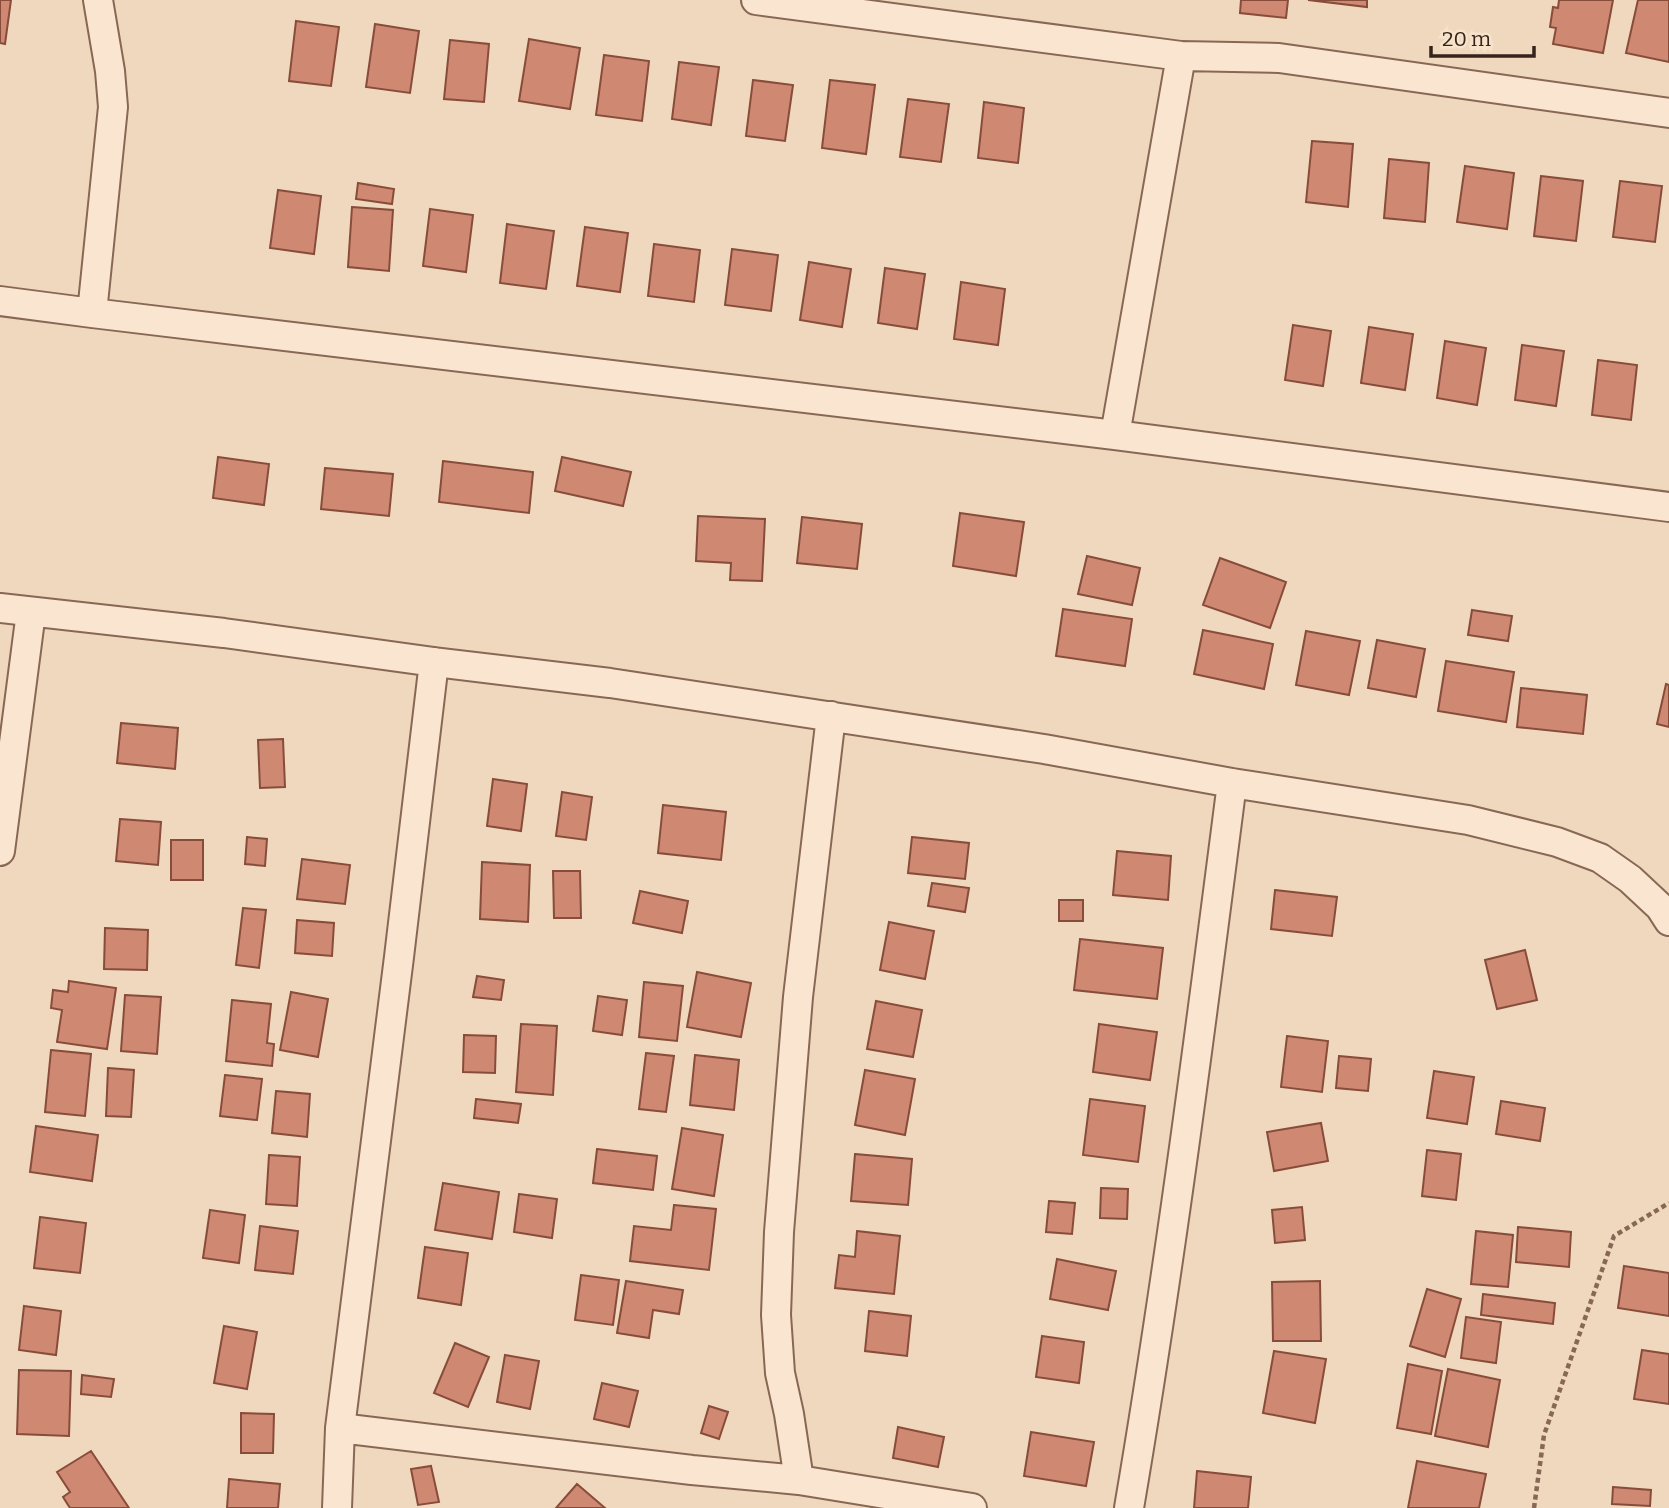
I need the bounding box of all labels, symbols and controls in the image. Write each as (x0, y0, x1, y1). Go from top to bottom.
scale bar (1431, 14, 1534, 58)
text: 20 m (1442, 26, 1491, 52)

